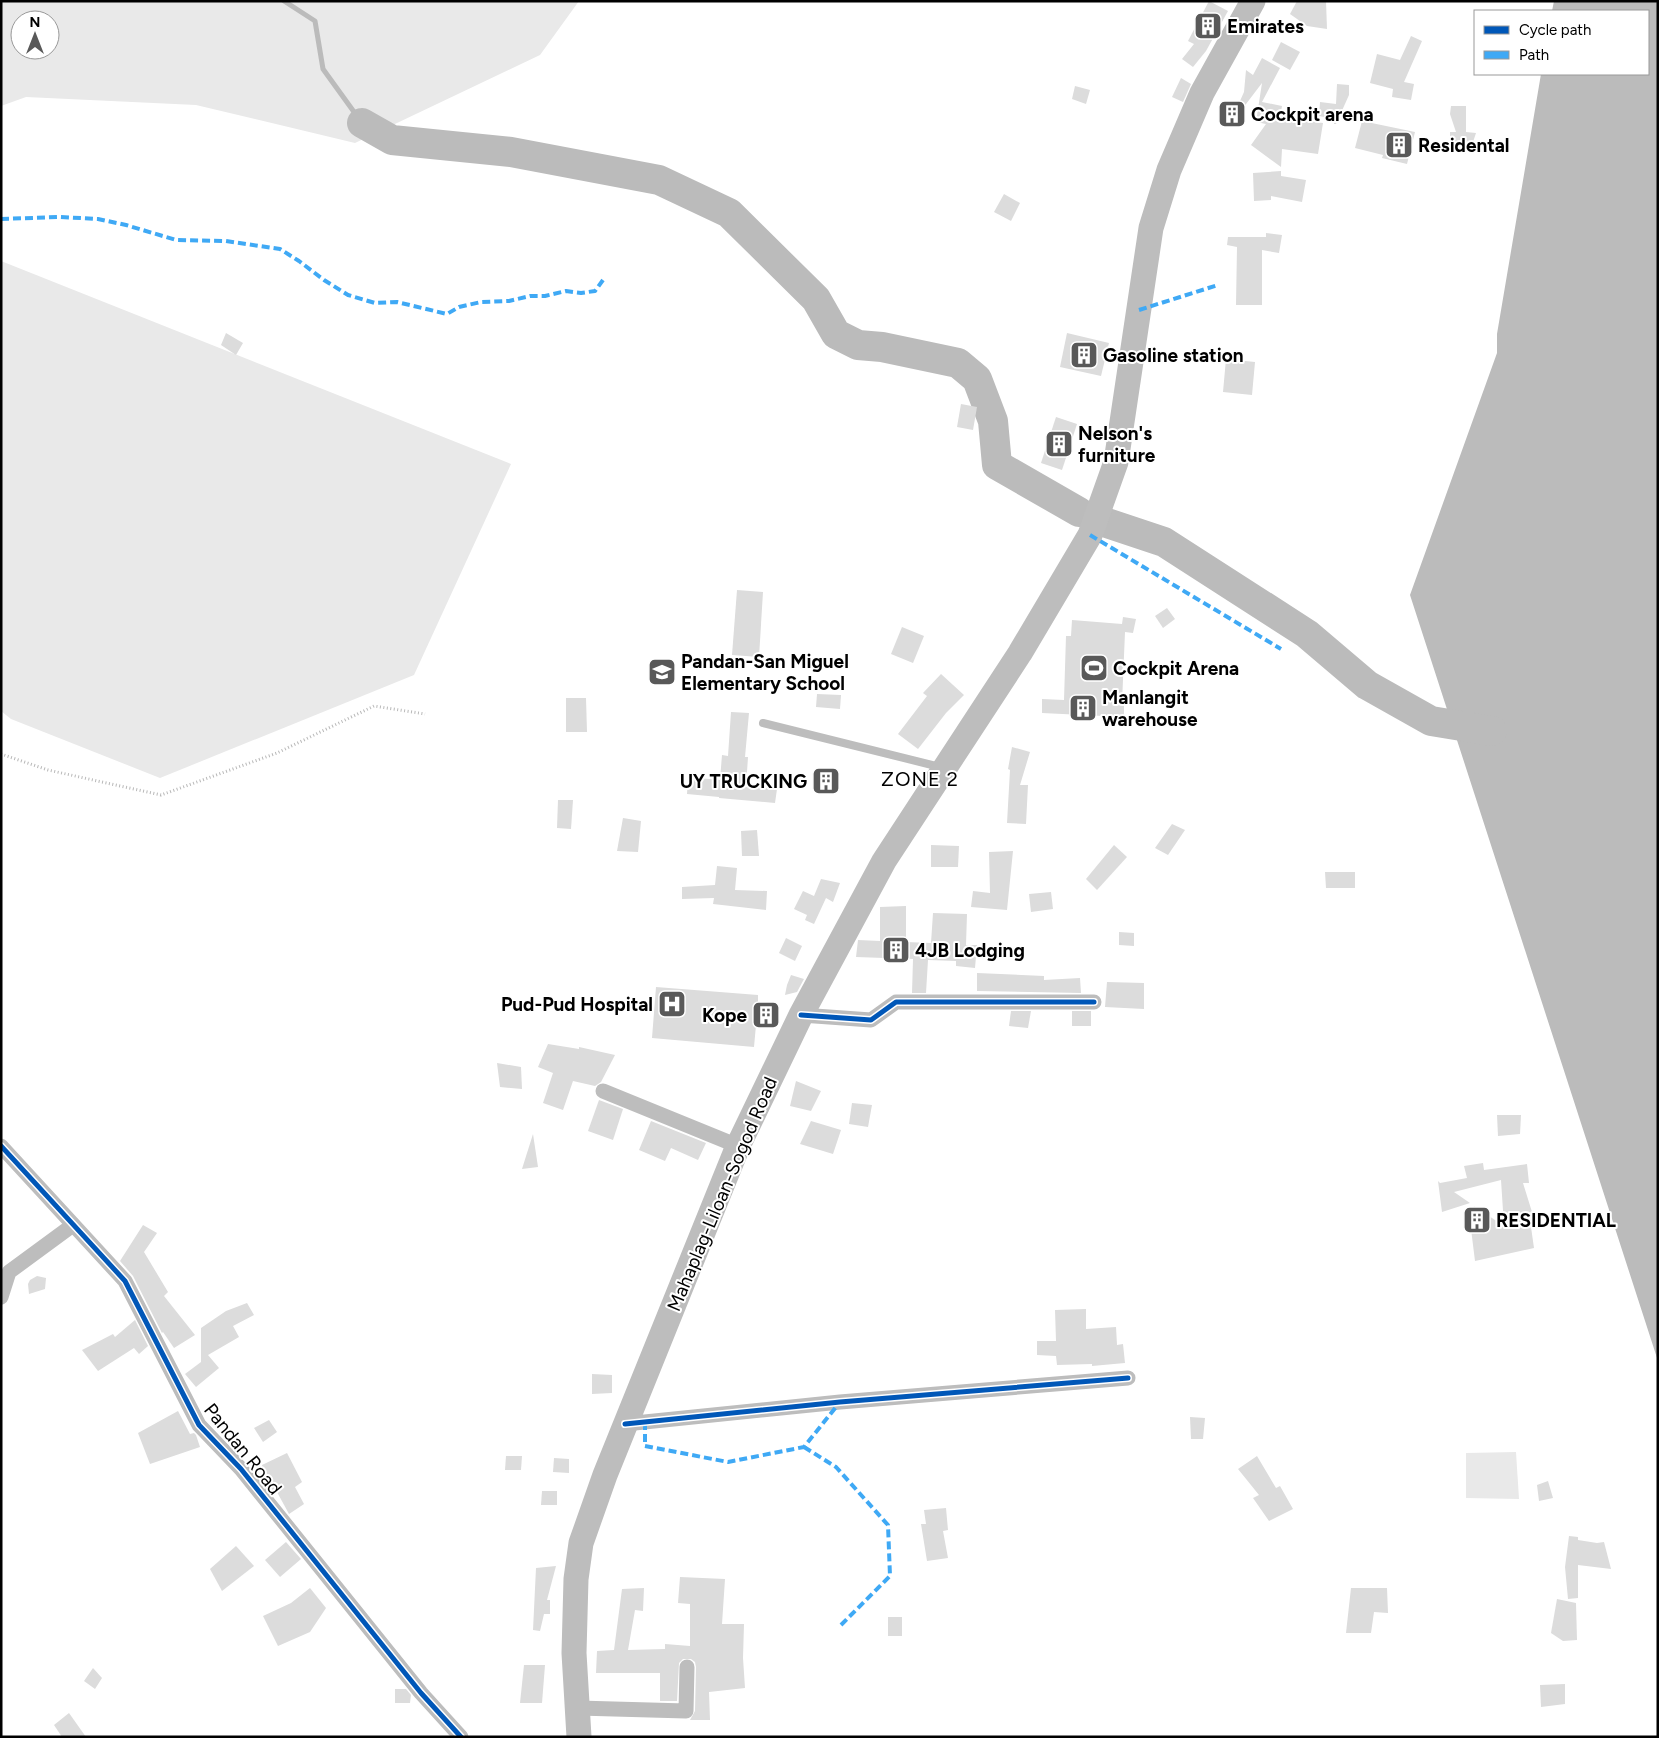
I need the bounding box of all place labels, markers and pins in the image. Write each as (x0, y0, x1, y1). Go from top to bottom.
building icon: Emirates (1193, 11, 1223, 41)
place label: Emirates (1227, 15, 1304, 38)
building icon: Cockpit arena (1217, 99, 1247, 129)
place label: Cockpit arena (1251, 103, 1374, 126)
building icon: Residental (1384, 130, 1414, 160)
place label: Residental (1418, 134, 1510, 157)
building icon: Gasoline station (1069, 340, 1099, 370)
place label: Gasoline station (1103, 344, 1244, 367)
place label: Nelson's furniture (1078, 422, 1156, 467)
building icon: Nelson's furniture (1044, 429, 1074, 459)
place label: Pandan-San Miguel Elementary School (681, 650, 849, 695)
sports icon: Cockpit Arena (1079, 653, 1109, 683)
school or university icon: Pandan-San Miguel Elementary School (647, 657, 677, 687)
place label: Cockpit Arena (1113, 657, 1239, 680)
place label: Manlangit warehouse (1102, 686, 1198, 731)
building icon: Manlangit warehouse (1068, 693, 1098, 723)
building icon: UY TRUCKING (811, 766, 841, 796)
place label: UY TRUCKING (680, 770, 807, 793)
building icon: 4JB Lodging (881, 935, 911, 965)
place label: 4JB Lodging (915, 939, 1025, 962)
hospital icon: Pud-Pud Hospital (657, 989, 687, 1019)
place label: Pud-Pud Hospital (501, 993, 653, 1016)
building icon: Kope (751, 1000, 781, 1030)
place label: Kope (702, 1004, 747, 1027)
building icon: RESIDENTIAL (1462, 1205, 1492, 1235)
place label: RESIDENTIAL (1496, 1209, 1616, 1232)

